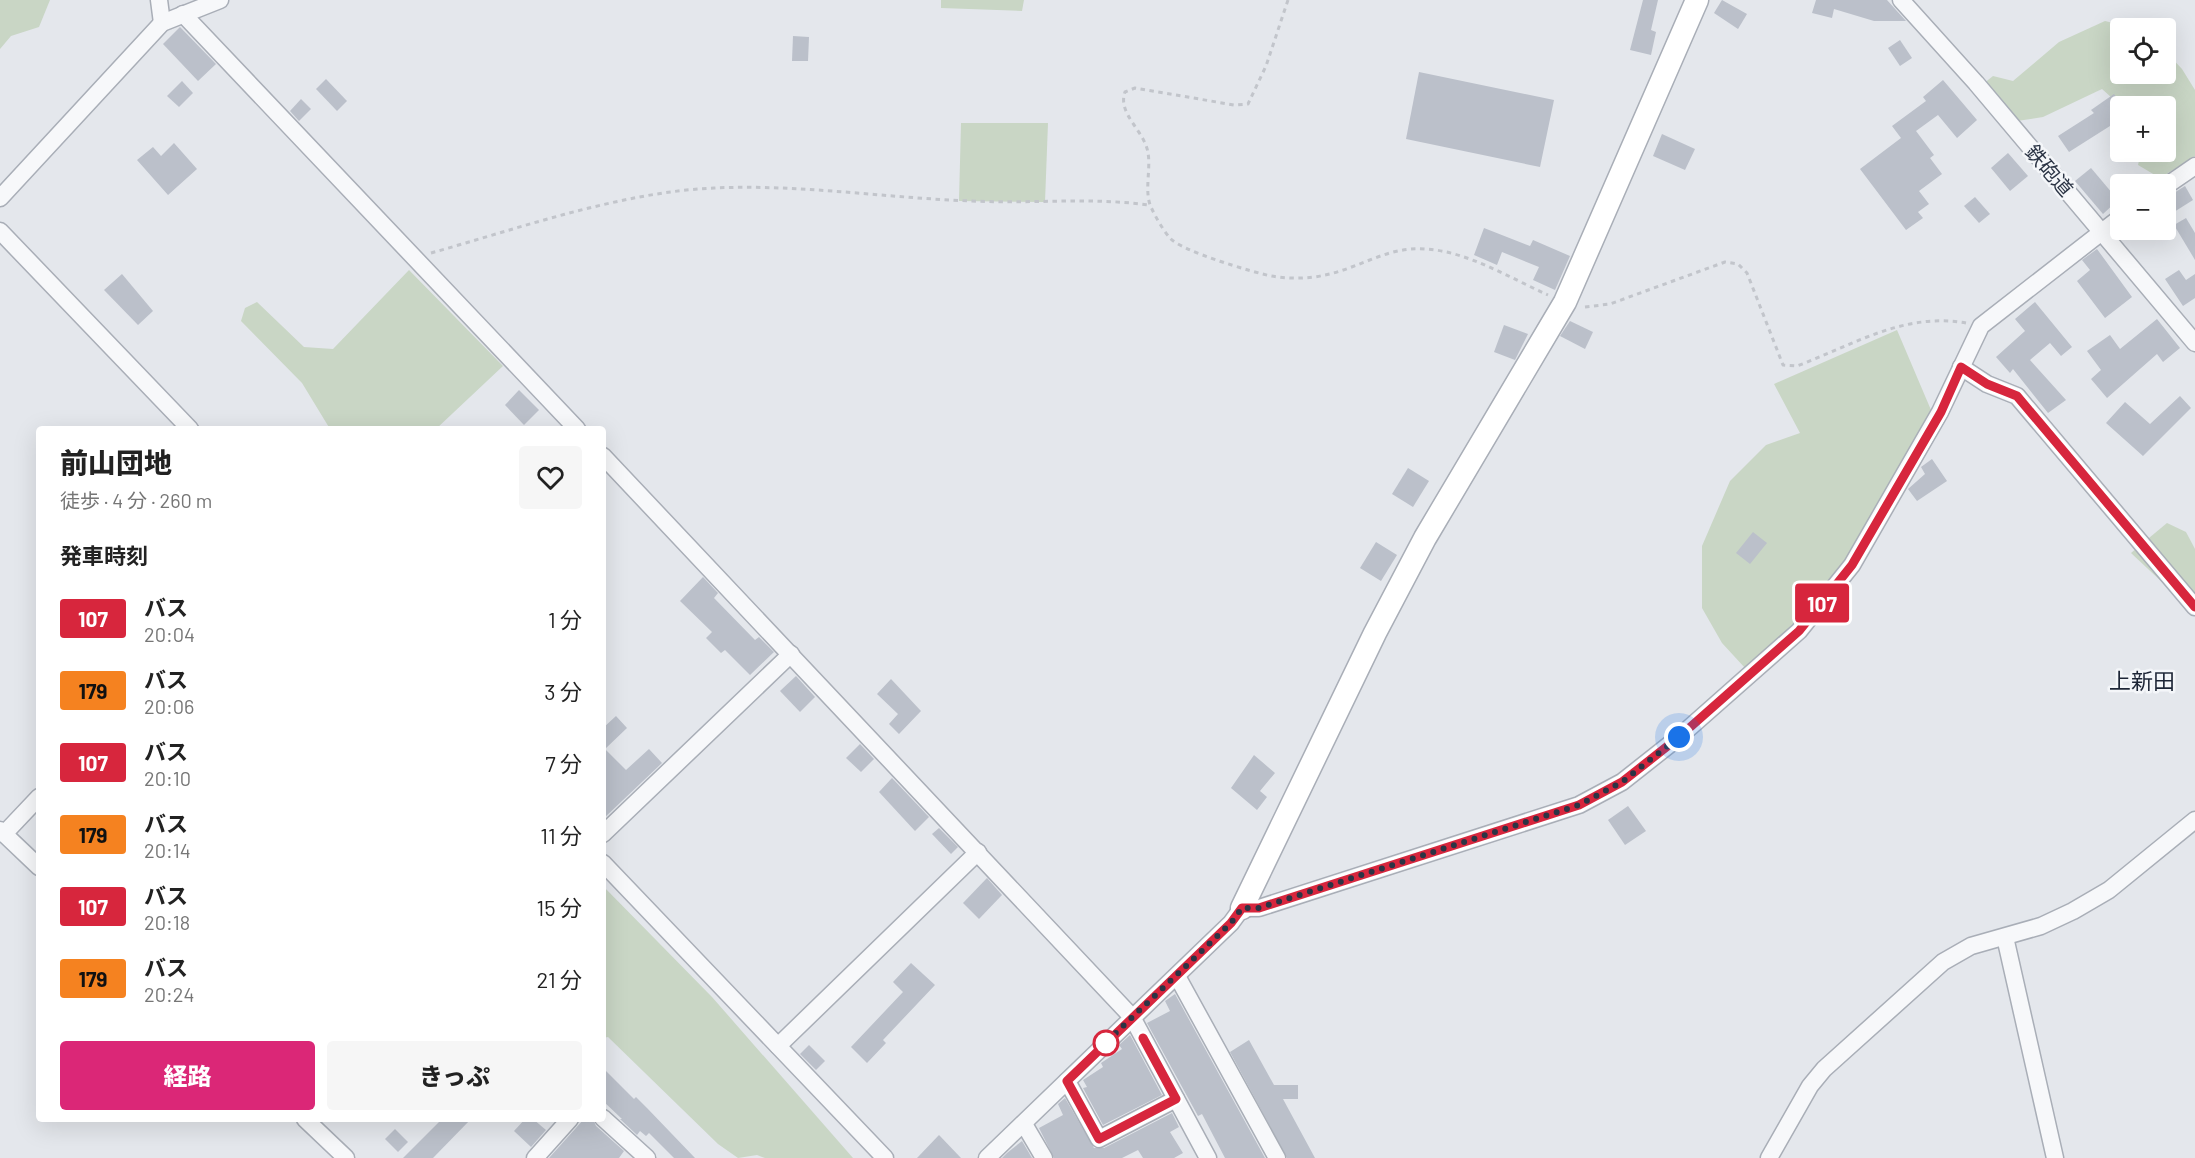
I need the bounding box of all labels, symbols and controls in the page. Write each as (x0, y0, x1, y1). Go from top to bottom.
map controls (2110, 18, 2176, 240)
button: locate (2110, 18, 2176, 84)
button: + (2110, 96, 2176, 162)
street label: 鉄砲道 (2021, 139, 2079, 201)
button: − (2110, 174, 2176, 240)
text: 前山団地 (60, 445, 172, 479)
button: heart (519, 446, 582, 509)
text: 徒歩 · 4 分 · 260 m (60, 488, 212, 512)
text: 発車時刻 (60, 542, 148, 568)
line badge: 107 (1788, 584, 1856, 622)
text: 107 (1807, 591, 1837, 616)
text: バス (144, 594, 188, 620)
text: 107 (78, 606, 108, 631)
text: 1 分 (548, 606, 582, 632)
text: 20:04 (144, 622, 195, 646)
text: バス (144, 666, 188, 692)
district label: 上新田 (2109, 667, 2175, 693)
text: 179 (78, 678, 108, 703)
text: 3 分 (544, 678, 582, 704)
text: 20:06 (144, 694, 194, 718)
your location (1664, 722, 1694, 752)
text: バス (144, 738, 188, 764)
text: 107 (78, 750, 108, 775)
text: 7 分 (545, 750, 582, 776)
text: 20:10 (144, 766, 191, 790)
text: バス (144, 810, 188, 836)
text: 179 (78, 822, 108, 847)
text: 11 分 (540, 822, 582, 848)
text: 20:14 (144, 838, 191, 862)
text: バス (144, 882, 188, 908)
text: 107 (78, 894, 108, 919)
text: 15 分 (537, 894, 582, 920)
text: 20:18 (144, 910, 190, 934)
text: バス (144, 954, 188, 980)
text: 179 (78, 966, 108, 991)
text: 21 分 (536, 966, 582, 992)
text: 20:24 (144, 982, 195, 1006)
unlabelled marker (1093, 1030, 1119, 1056)
button: 経路 (60, 1041, 315, 1110)
button: きっぷ (327, 1041, 582, 1110)

